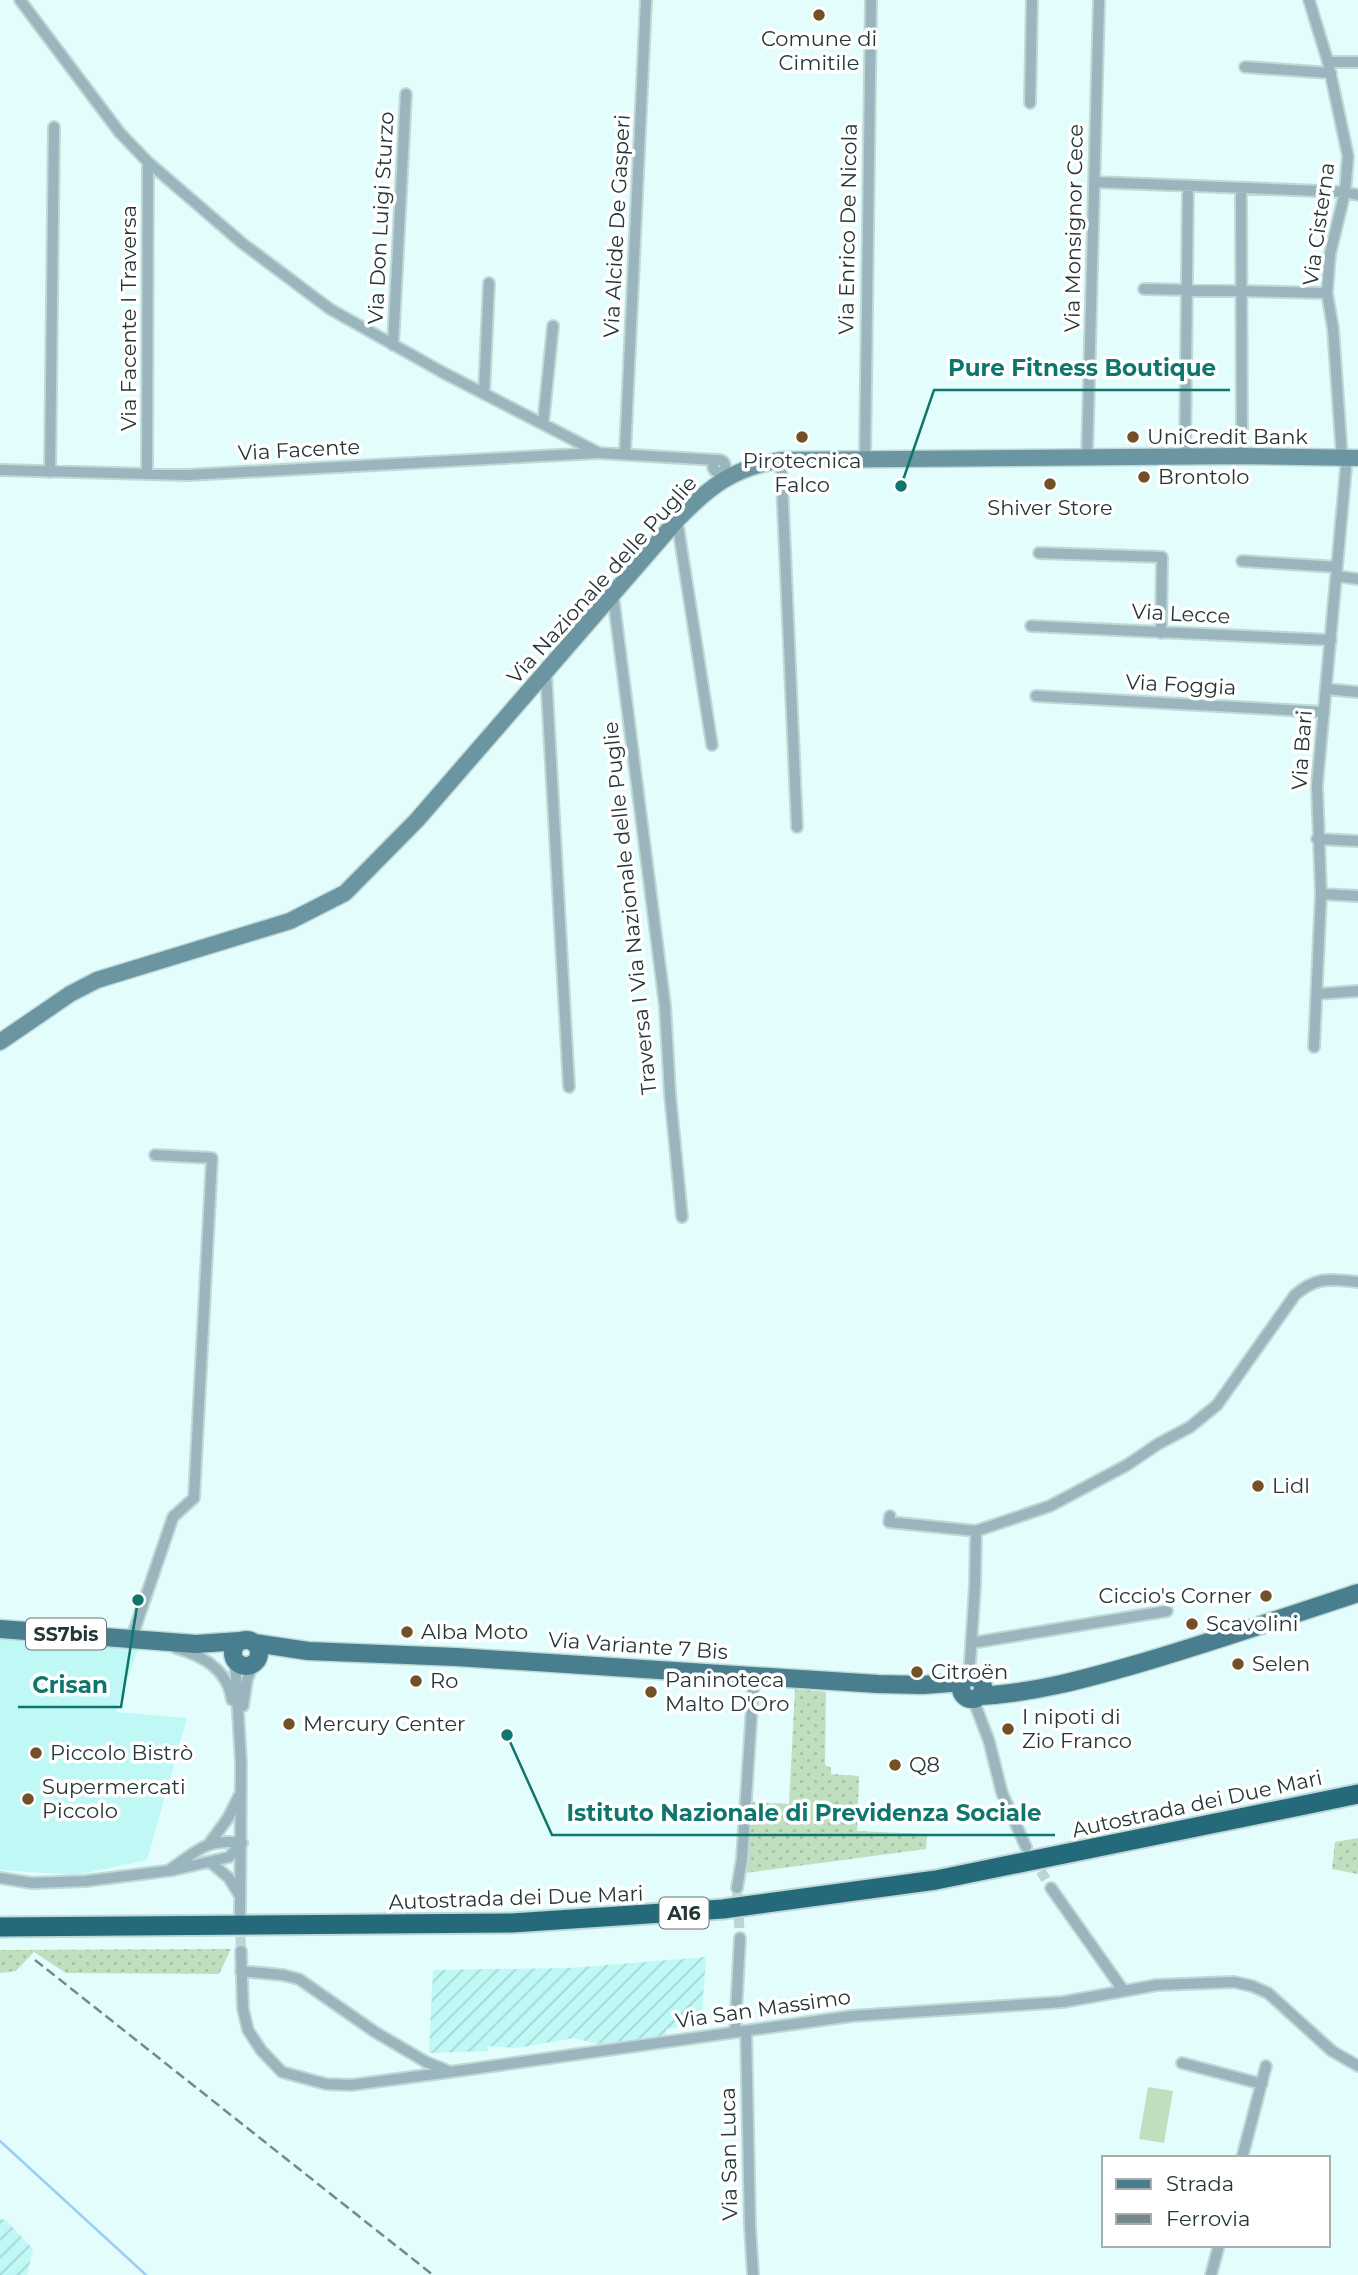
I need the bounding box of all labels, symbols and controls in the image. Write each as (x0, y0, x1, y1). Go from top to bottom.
marker: Comune di Cimitile (811, 7, 827, 23)
place label: Comune di Cimitile (761, 26, 877, 75)
street label: Via Don Luigi Sturzo (362, 111, 399, 325)
street label: Via Alcide De Gasperi (598, 114, 635, 338)
street label: Via Enrico De Nicola (833, 123, 862, 335)
street label: Via Monsignor Cece (1059, 124, 1088, 332)
street label: Via Cisterna (1297, 161, 1340, 287)
street label: Via Facente I Traversa (116, 205, 141, 431)
callout: Pure Fitness Boutique (934, 346, 1230, 390)
text: Pure Fitness Boutique (948, 354, 1216, 382)
place label: UniCredit Bank (1147, 424, 1308, 449)
marker: Pirotecnica Falco (794, 429, 810, 445)
marker: UniCredit Bank (1125, 429, 1141, 445)
street label: Via Facente (237, 434, 361, 465)
place label: Pirotecnica Falco (743, 448, 861, 497)
place label: Brontolo (1158, 464, 1249, 489)
marker: Brontolo (1136, 469, 1152, 485)
street label: Via Nazionale delle Puglie (502, 471, 702, 689)
marker: Shiver Store (1042, 476, 1058, 492)
place label: Shiver Store (987, 495, 1113, 520)
street label: Via Lecce (1131, 598, 1231, 629)
street label: Via Foggia (1125, 669, 1237, 700)
street label: Via Bari (1286, 709, 1317, 791)
street label: Traversa I Via Nazionale delle Puglie (597, 720, 662, 1096)
place label: Lidl (1272, 1473, 1310, 1498)
marker: Lidl (1250, 1478, 1266, 1494)
place label: Ciccio's Corner (1099, 1583, 1252, 1608)
marker: Ciccio's Corner (1258, 1588, 1274, 1604)
place label: Scavolini (1206, 1611, 1298, 1636)
marker: Scavolini (1184, 1616, 1200, 1632)
road number: SS7bis (26, 1618, 106, 1650)
place label: Alba Moto (421, 1619, 528, 1644)
marker: Alba Moto (399, 1624, 415, 1640)
street label: Via Variante 7 Bis (547, 1627, 729, 1664)
place label: Selen (1252, 1651, 1310, 1676)
marker: Selen (1230, 1656, 1246, 1672)
place label: Citroën (931, 1659, 1008, 1684)
callout: Crisan (18, 1663, 121, 1707)
marker: Citroën (909, 1664, 925, 1680)
place label: Paninoteca Malto D'Oro (665, 1667, 790, 1716)
place label: Ro (430, 1668, 458, 1693)
text: Crisan (32, 1671, 108, 1699)
marker: Ro (408, 1673, 424, 1689)
marker: Paninoteca Malto D'Oro (643, 1684, 659, 1700)
place label: I nipoti di Zio Franco (1022, 1704, 1132, 1753)
place label: Mercury Center (303, 1711, 466, 1736)
marker: Mercury Center (281, 1716, 297, 1732)
marker: I nipoti di Zio Franco (1000, 1721, 1016, 1737)
place label: Piccolo Bistrò (50, 1740, 193, 1765)
marker: Piccolo Bistrò (28, 1745, 44, 1761)
place label: Q8 (909, 1752, 940, 1777)
marker: Q8 (887, 1757, 903, 1773)
street label: Autostrada dei Due Mari (1069, 1765, 1324, 1842)
place label: Supermercati Piccolo (42, 1774, 186, 1823)
marker: Supermercati Piccolo (20, 1791, 36, 1807)
callout: Istituto Nazionale di Previdenza Sociale (552, 1791, 1055, 1835)
text: Istituto Nazionale di Previdenza Sociale (567, 1799, 1041, 1827)
street label: Autostrada dei Due Mari (388, 1881, 644, 1914)
road number: A16 (660, 1898, 708, 1928)
street label: Via San Massimo (674, 1984, 852, 2033)
street label: Via San Luca (715, 2087, 742, 2221)
legend (1102, 2156, 1330, 2247)
text: Strada (1166, 2171, 1234, 2196)
text: Ferrovia (1166, 2206, 1250, 2231)

